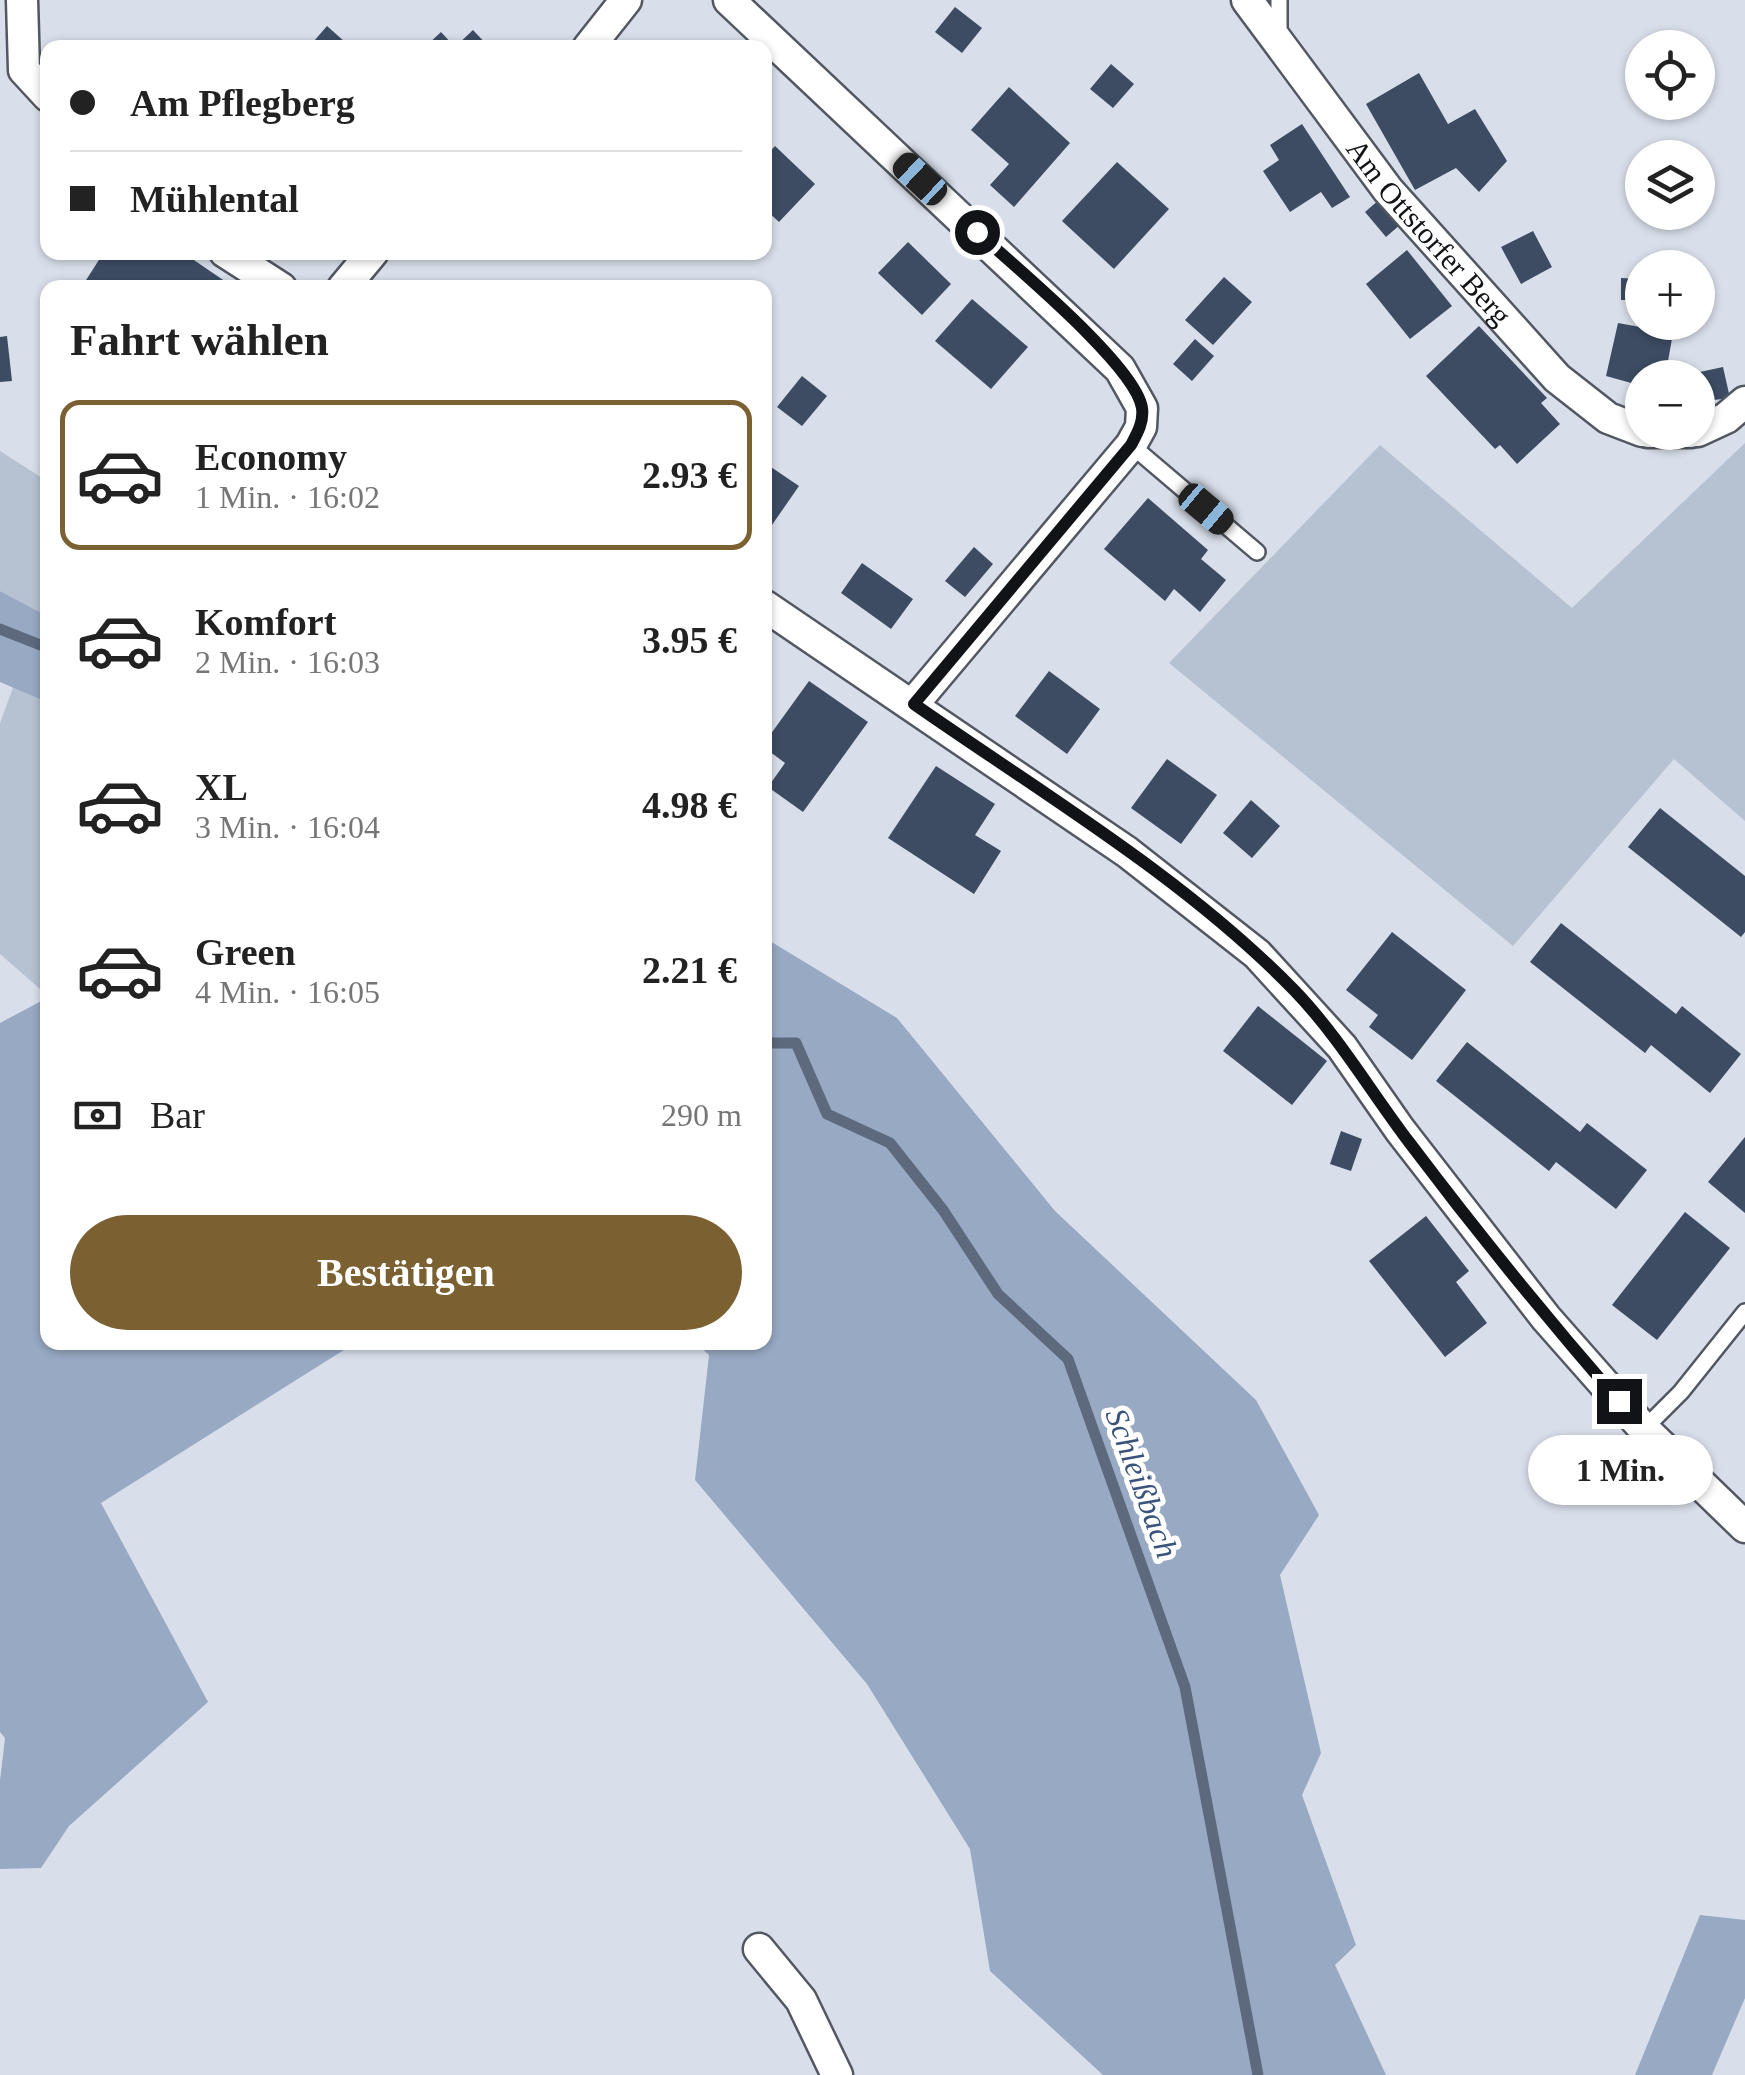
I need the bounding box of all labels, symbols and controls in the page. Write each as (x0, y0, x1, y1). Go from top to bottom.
map controls (1625, 30, 1715, 450)
button: locate (1625, 30, 1715, 120)
text: Am Pflegberg (130, 82, 355, 124)
street label: Am Ottstorfer Berg (1340, 133, 1518, 331)
button: layers (1625, 140, 1715, 230)
car (888, 148, 952, 210)
text: Mühlental (130, 178, 299, 220)
route start (955, 210, 1000, 255)
button: + (1625, 250, 1715, 340)
text: Fahrt wählen (70, 315, 329, 365)
button: − (1625, 360, 1715, 450)
icon: car (75, 430, 165, 520)
text: Economy (195, 436, 347, 478)
text: 2.93 € (642, 454, 737, 496)
car (1173, 478, 1239, 540)
text: 1 Min. · 16:02 (195, 479, 380, 515)
icon: car (75, 595, 165, 685)
text: Komfort (195, 601, 336, 643)
text: 3.95 € (642, 619, 737, 661)
text: 2 Min. · 16:03 (195, 644, 380, 680)
icon: car (75, 760, 165, 850)
text: XL (195, 766, 248, 808)
text: 4.98 € (642, 784, 737, 826)
text: 3 Min. · 16:04 (195, 809, 380, 845)
icon: car (75, 925, 165, 1015)
text: Green (195, 931, 296, 973)
text: 2.21 € (642, 949, 737, 991)
text: 4 Min. · 16:05 (195, 974, 380, 1010)
icon: cash (70, 1088, 125, 1143)
text: Bar (150, 1094, 205, 1136)
text: 290 m (661, 1097, 742, 1133)
button: Bestätigen (70, 1215, 742, 1330)
route end (1597, 1379, 1642, 1424)
water label: Schleißbach (1098, 1403, 1186, 1563)
callout: 1 Min. (1526, 1436, 1712, 1506)
text: 1 Min. (1576, 1452, 1665, 1488)

